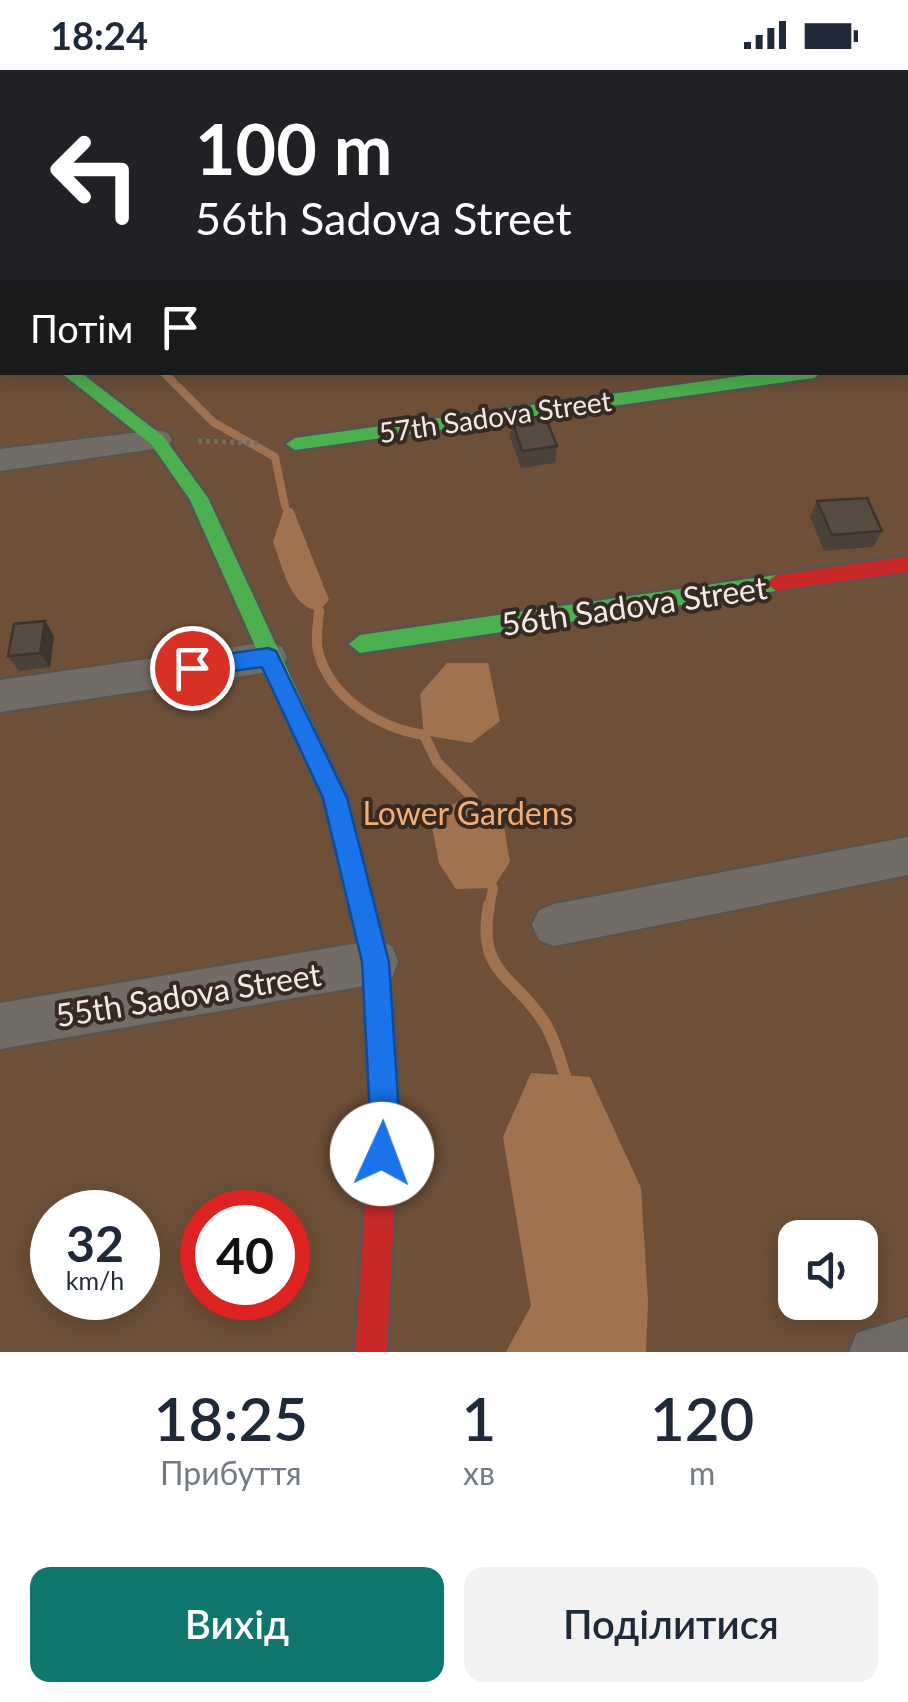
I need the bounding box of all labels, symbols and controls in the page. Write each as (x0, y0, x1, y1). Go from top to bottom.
text: 18:24 (50, 12, 148, 58)
text: 100 m (195, 106, 392, 190)
icon: left (30, 110, 160, 240)
text: 56th Sadova Street (195, 191, 572, 245)
icon: arrive (153, 300, 208, 355)
text: Потім (30, 305, 133, 351)
street label: 57th Sadova Street (377, 383, 613, 449)
street label: 56th Sadova Street (499, 567, 770, 643)
pin (150, 626, 235, 711)
icon: arrive (165, 641, 220, 696)
park label: Lower Gardens (363, 793, 573, 832)
street label: 55th Sadova Street (53, 954, 324, 1034)
position arrow (330, 1102, 434, 1206)
speed limit sign: 40 (180, 1190, 310, 1320)
text: 32 (66, 1213, 124, 1273)
map controls (778, 1220, 878, 1320)
button: sound (778, 1220, 878, 1320)
text: km/h (66, 1265, 124, 1295)
text: 18:25 (154, 1382, 308, 1454)
text: 1 (462, 1382, 496, 1454)
text: 120 (650, 1382, 754, 1454)
text: Прибуття (160, 1453, 302, 1492)
text: хв (463, 1453, 495, 1492)
text: m (689, 1453, 715, 1492)
button: Вихід (30, 1567, 444, 1682)
button: Поділитися (464, 1567, 878, 1682)

